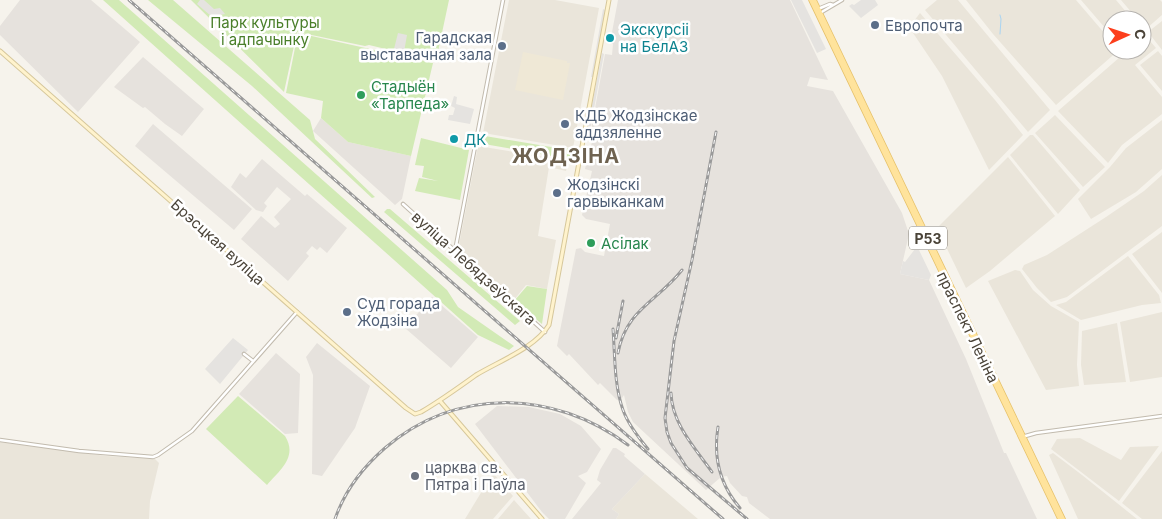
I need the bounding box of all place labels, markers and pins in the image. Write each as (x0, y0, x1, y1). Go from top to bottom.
place label: Европочта (885, 16, 963, 35)
marker: Европочта (869, 19, 881, 31)
place label: Экскурсіі на БелАЗ (620, 20, 689, 56)
place label: Гарадская выставачная зала (360, 28, 492, 64)
marker: Экскурсіі на БелАЗ (604, 32, 616, 44)
marker: Гарадская выставачная зала (496, 40, 508, 52)
place label: Стадыён «Тарпеда» (371, 77, 449, 113)
marker: Стадыён «Тарпеда» (355, 89, 367, 101)
place label: КДБ Жодзінскае аддзяленне (575, 106, 697, 142)
marker: КДБ Жодзінскае аддзяленне (559, 118, 571, 130)
place label: ДК (464, 130, 486, 149)
marker: ДК (448, 133, 460, 145)
place label: Жодзінскі гарвыканкам (567, 175, 664, 211)
marker: Жодзінскі гарвыканкам (551, 187, 563, 199)
place label: Асілак (601, 234, 649, 253)
marker: Асілак (585, 237, 597, 249)
place label: Суд горада Жодзіна (357, 294, 440, 330)
marker: Суд горада Жодзіна (341, 306, 353, 318)
place label: царква св. Пятра і Паўла (425, 458, 526, 494)
marker: царква св. Пятра і Паўла (409, 470, 421, 482)

